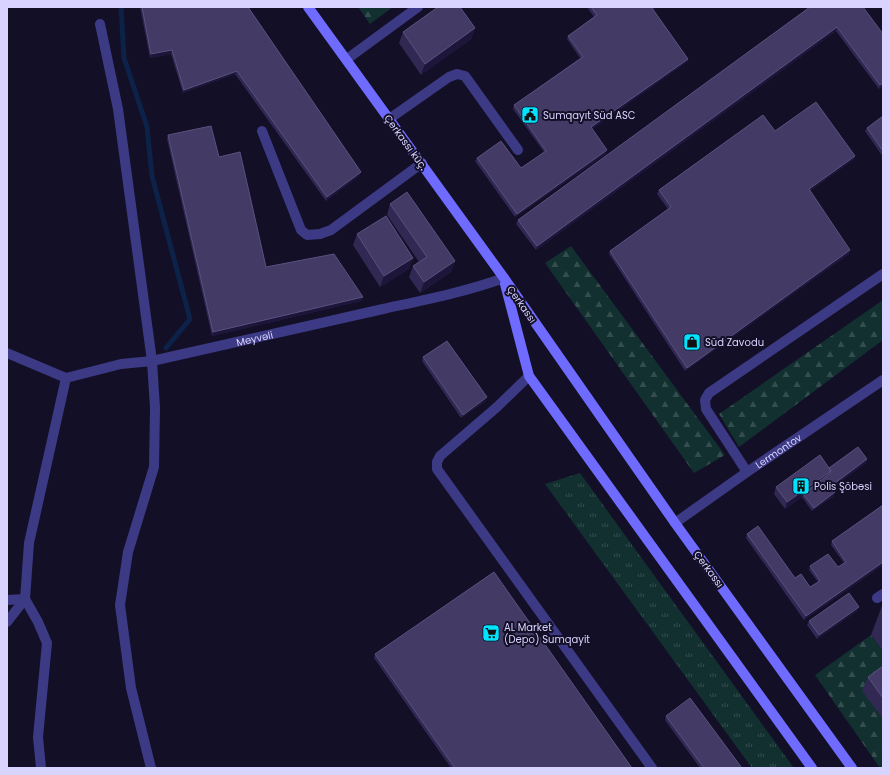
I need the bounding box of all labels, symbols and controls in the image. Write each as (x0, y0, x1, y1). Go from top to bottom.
public building icon: Sumqayıt Süd ASC (520, 105, 540, 125)
place label: Sumqayıt Süd ASC (543, 108, 636, 123)
street label: Çerkassı küç. (380, 112, 431, 173)
street label: Çerkassı (503, 283, 540, 326)
street label: Meyvəli (235, 327, 274, 350)
shop icon: Süd Zavodu (682, 332, 702, 352)
place label: Süd Zavodu (705, 335, 764, 350)
street label: Lermontov (752, 430, 805, 472)
building icon: Polis Şöbəsi (791, 476, 811, 496)
place label: Polis Şöbəsi (814, 479, 872, 494)
street label: Çerkassı (690, 548, 727, 591)
place label: AL Market (Depo) Sumqayit (504, 620, 590, 647)
supermarket icon: AL Market (Depo) Sumqayit (481, 623, 501, 643)

